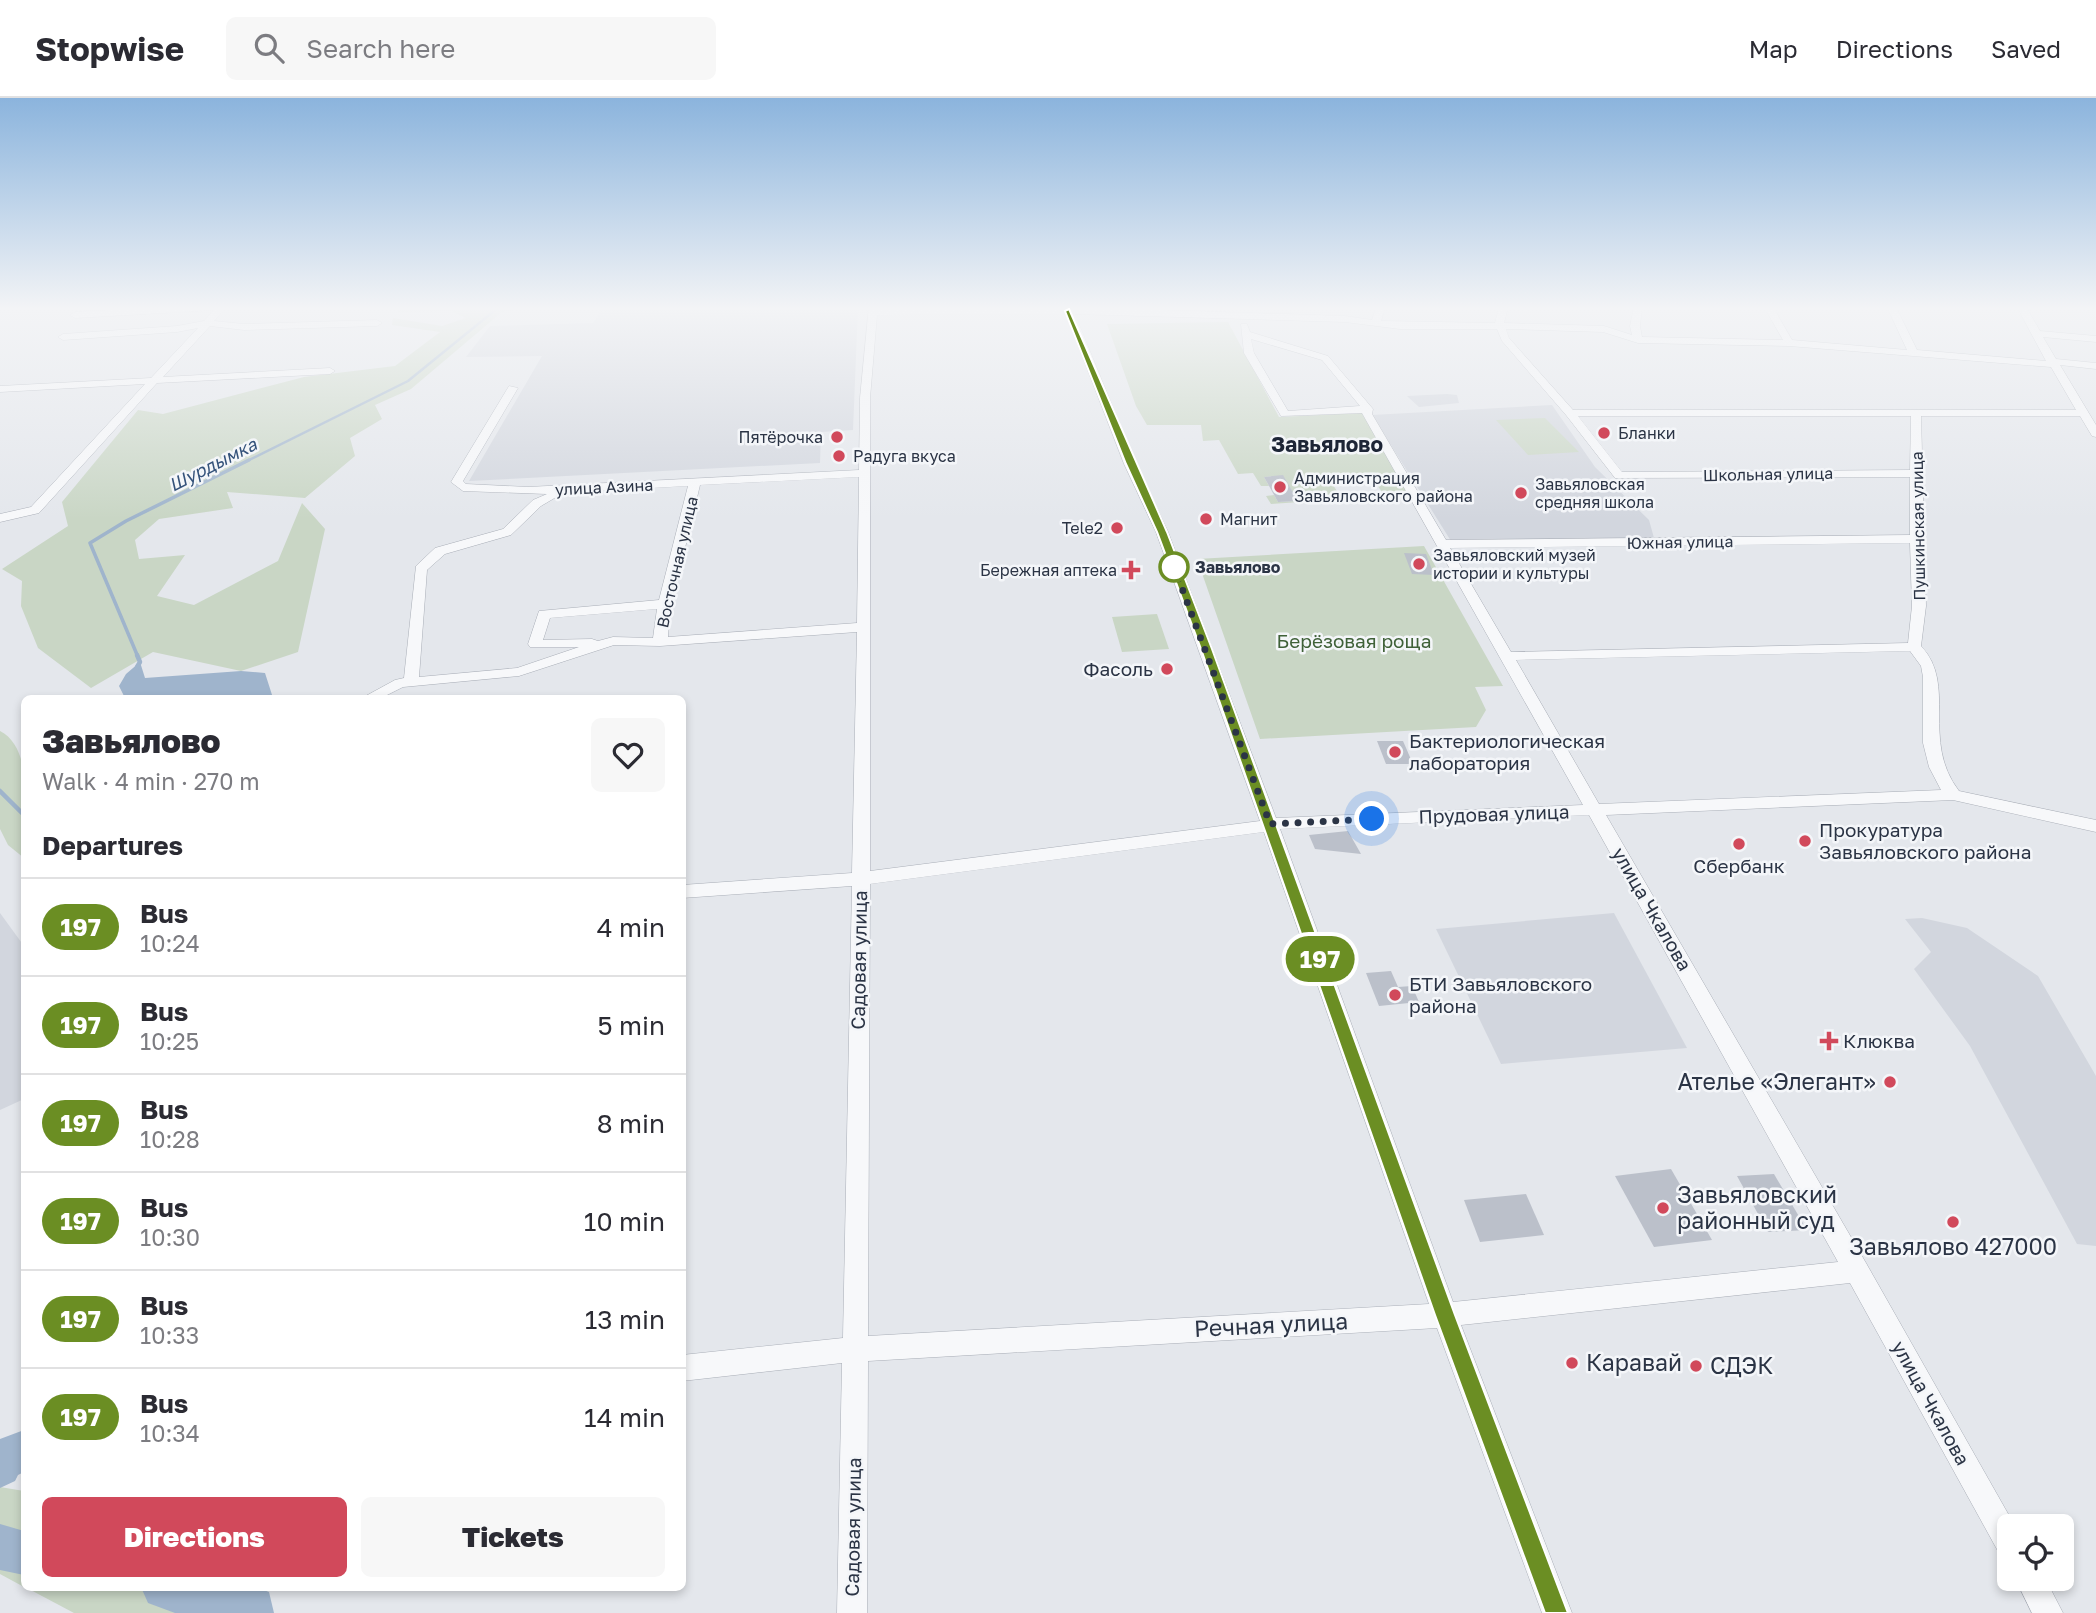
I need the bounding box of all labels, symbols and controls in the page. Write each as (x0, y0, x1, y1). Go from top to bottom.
search box (226, 17, 716, 80)
text: Stopwise (35, 29, 184, 68)
icon: search (250, 29, 288, 67)
text: Search here (306, 33, 455, 64)
text: Map (1749, 34, 1798, 63)
text: Directions (1836, 34, 1953, 63)
text: Saved (1991, 34, 2061, 63)
place label: Бланки (1618, 423, 1676, 443)
marker: Бланки (1596, 425, 1612, 441)
place label: Пятёрочка (739, 427, 823, 447)
marker: Пятёрочка (829, 429, 845, 445)
district label: Завьялово (1271, 431, 1383, 457)
water label: Шурдымка (165, 432, 261, 496)
place label: Радуга вкуса (853, 446, 956, 466)
marker: Радуга вкуса (831, 448, 847, 464)
street label: Пушкинская улица (1907, 451, 1929, 601)
street label: Школьная улица (1703, 463, 1833, 485)
place label: Администрация Завьяловского района (1294, 468, 1473, 506)
street label: улица Азина (554, 474, 654, 500)
place label: Завьяловская средняя школа (1535, 474, 1654, 512)
marker: Администрация Завьяловского района (1272, 479, 1288, 495)
marker: Завьяловская средняя школа (1513, 485, 1529, 501)
street label: Восточная улица (652, 494, 702, 630)
place label: Магнит (1220, 509, 1278, 529)
marker: Магнит (1198, 511, 1214, 527)
place label: Tele2 (1062, 518, 1103, 538)
marker: Tele2 (1109, 520, 1125, 536)
street label: Южная улица (1627, 531, 1733, 553)
place label: Завьяловский музей истории и культуры (1433, 545, 1596, 583)
marker: Завьялово (1159, 552, 1189, 582)
marker: Завьяловский музей истории и культуры (1411, 556, 1427, 572)
place label: Завьялово (1195, 557, 1281, 577)
place label: Бережная аптека (980, 560, 1117, 580)
marker: Бережная аптека (1123, 562, 1139, 578)
park label: Берёзовая роща (1277, 629, 1431, 652)
place label: Фасоль (1083, 657, 1153, 680)
marker: Фасоль (1159, 661, 1175, 677)
button: heart (591, 718, 665, 792)
text: Завьялово (42, 721, 221, 760)
place label: Бактериологическая лаборатория (1409, 729, 1605, 774)
marker: Бактериологическая лаборатория (1387, 744, 1403, 760)
text: Walk · 4 min · 270 m (42, 767, 260, 795)
street label: Прудовая улица (1418, 799, 1570, 828)
your location (1354, 801, 1389, 836)
place label: Прокуратура Завьяловского района (1819, 818, 2031, 863)
text: Departures (42, 830, 183, 861)
marker: Прокуратура Завьяловского района (1797, 833, 1813, 849)
marker: Сбербанк (1731, 836, 1747, 852)
street label: улица Чкалова (1608, 843, 1697, 975)
place label: Сбербанк (1693, 854, 1785, 877)
street label: Садовая улица (846, 890, 871, 1030)
text: Bus (140, 898, 188, 929)
text: 197 (60, 912, 101, 941)
text: 4 min (597, 912, 665, 943)
text: 10:24 (140, 929, 200, 957)
line badge: 197 (1280, 936, 1360, 982)
text: 197 (1300, 944, 1340, 973)
place label: БТИ Завьяловского района (1409, 972, 1592, 1017)
marker: БТИ Завьяловского района (1387, 987, 1403, 1003)
text: Bus (140, 996, 188, 1027)
text: 197 (60, 1010, 101, 1039)
text: 5 min (597, 1010, 665, 1041)
text: 10:25 (140, 1027, 199, 1055)
place label: Клюква (1843, 1029, 1915, 1052)
marker: Клюква (1821, 1033, 1837, 1049)
place label: Ателье «Элегант» (1678, 1067, 1876, 1095)
marker: Ателье «Элегант» (1882, 1074, 1898, 1090)
text: Bus (140, 1094, 188, 1125)
text: 197 (60, 1108, 101, 1137)
text: 8 min (597, 1108, 665, 1139)
text: 10:28 (140, 1125, 200, 1153)
place label: Завьяловский районный суд (1677, 1180, 1837, 1234)
text: Bus (140, 1192, 188, 1223)
marker: Завьяловский районный суд (1655, 1200, 1671, 1216)
text: 197 (60, 1206, 101, 1235)
text: 10 min (584, 1206, 665, 1237)
marker: Завьялово 427000 (1945, 1214, 1961, 1230)
text: 10:30 (140, 1223, 200, 1251)
place label: Завьялово 427000 (1849, 1232, 2057, 1260)
text: Bus (140, 1290, 188, 1321)
text: 197 (60, 1304, 101, 1333)
text: 13 min (585, 1304, 665, 1335)
street label: Речная улица (1193, 1306, 1349, 1342)
text: 10:33 (140, 1321, 199, 1349)
street label: улица Чкалова (1888, 1337, 1975, 1469)
place label: Каравай (1586, 1348, 1682, 1376)
place label: СДЭК (1710, 1351, 1773, 1379)
marker: Каравай (1564, 1355, 1580, 1371)
marker: СДЭК (1688, 1358, 1704, 1374)
text: Bus (140, 1388, 188, 1419)
text: 197 (60, 1402, 101, 1431)
text: 14 min (584, 1402, 665, 1433)
text: 10:34 (140, 1419, 200, 1447)
street label: Садовая улица (840, 1457, 865, 1597)
button: Directions (42, 1497, 347, 1577)
button: Tickets (361, 1497, 665, 1577)
map controls (1997, 1514, 2074, 1591)
button: locate (1997, 1514, 2074, 1591)

